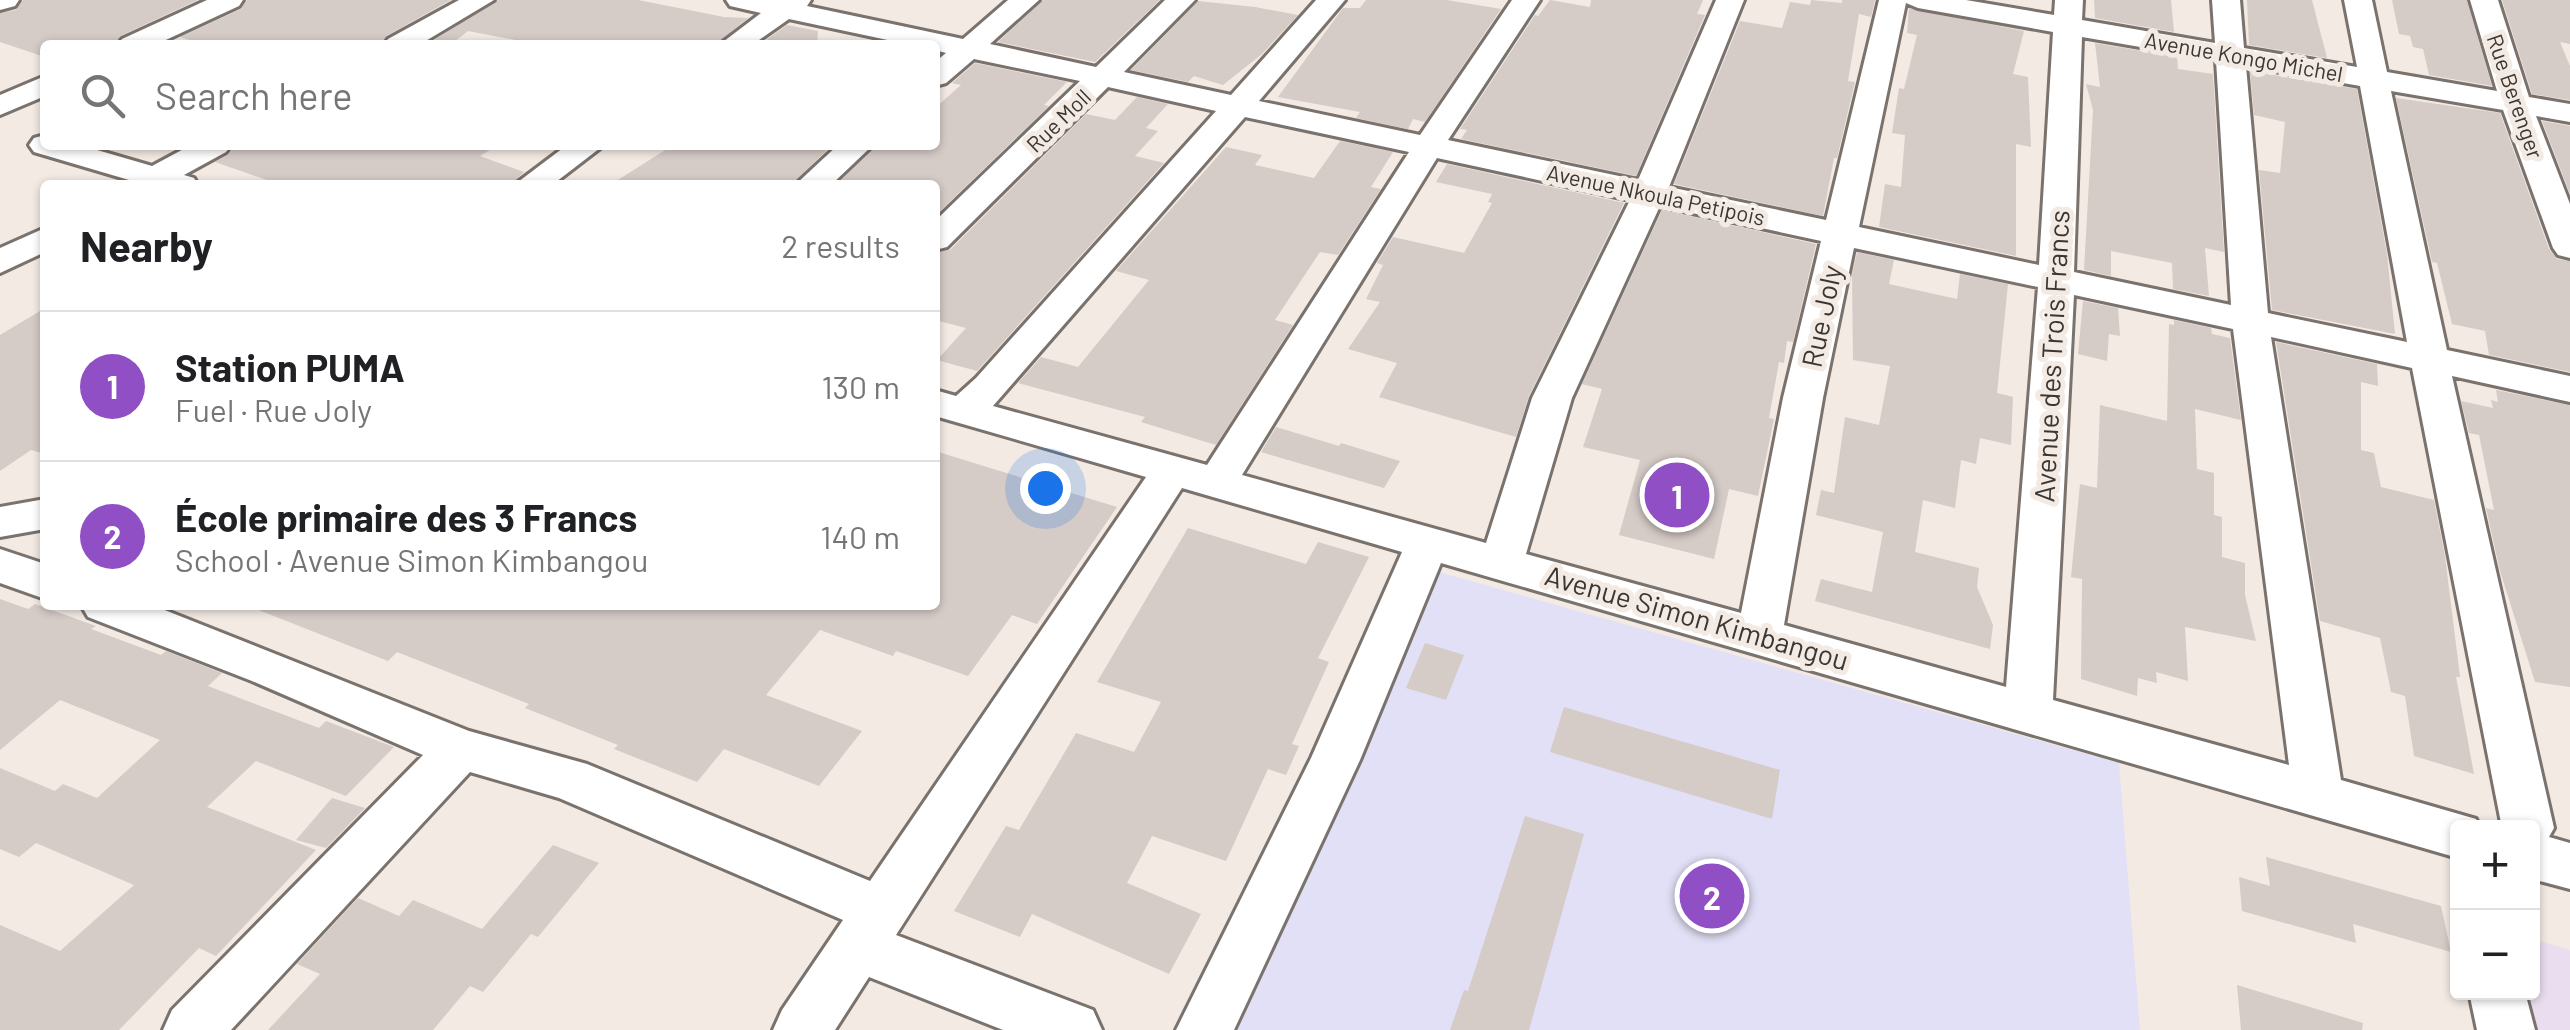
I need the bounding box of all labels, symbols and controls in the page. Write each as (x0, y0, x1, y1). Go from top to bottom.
street label: Avenue Kongo Michel (2143, 26, 2345, 86)
street label: Rue Berenger (2483, 30, 2549, 162)
search box (40, 40, 940, 150)
icon: search (75, 68, 130, 123)
text: Search here (155, 72, 353, 118)
street label: Rue Moll (1020, 83, 1096, 157)
street label: Avenue Nkoula Petipois (1545, 158, 1767, 230)
street label: Avenue des Trois Francs (2026, 209, 2076, 503)
text: Nearby (80, 220, 213, 270)
text: 2 results (781, 226, 900, 264)
street label: Rue Joly (1794, 262, 1848, 370)
text: Station PUMA (175, 344, 405, 390)
text: 1 (107, 367, 118, 405)
text: 130 m (821, 367, 900, 405)
text: Fuel · Rue Joly (175, 390, 372, 428)
pin: 1 (1644, 458, 1710, 532)
your location (1020, 463, 1071, 514)
text: École primaire des 3 Francs (175, 494, 637, 540)
text: 2 (104, 517, 121, 555)
text: 140 m (820, 517, 900, 555)
text: School · Avenue Simon Kimbangou (175, 540, 648, 578)
street label: Avenue Simon Kimbangou (1541, 557, 1853, 677)
map controls (2450, 820, 2540, 1000)
button: + (2450, 820, 2540, 910)
pin: 2 (1680, 858, 1744, 934)
button: − (2450, 910, 2540, 1000)

